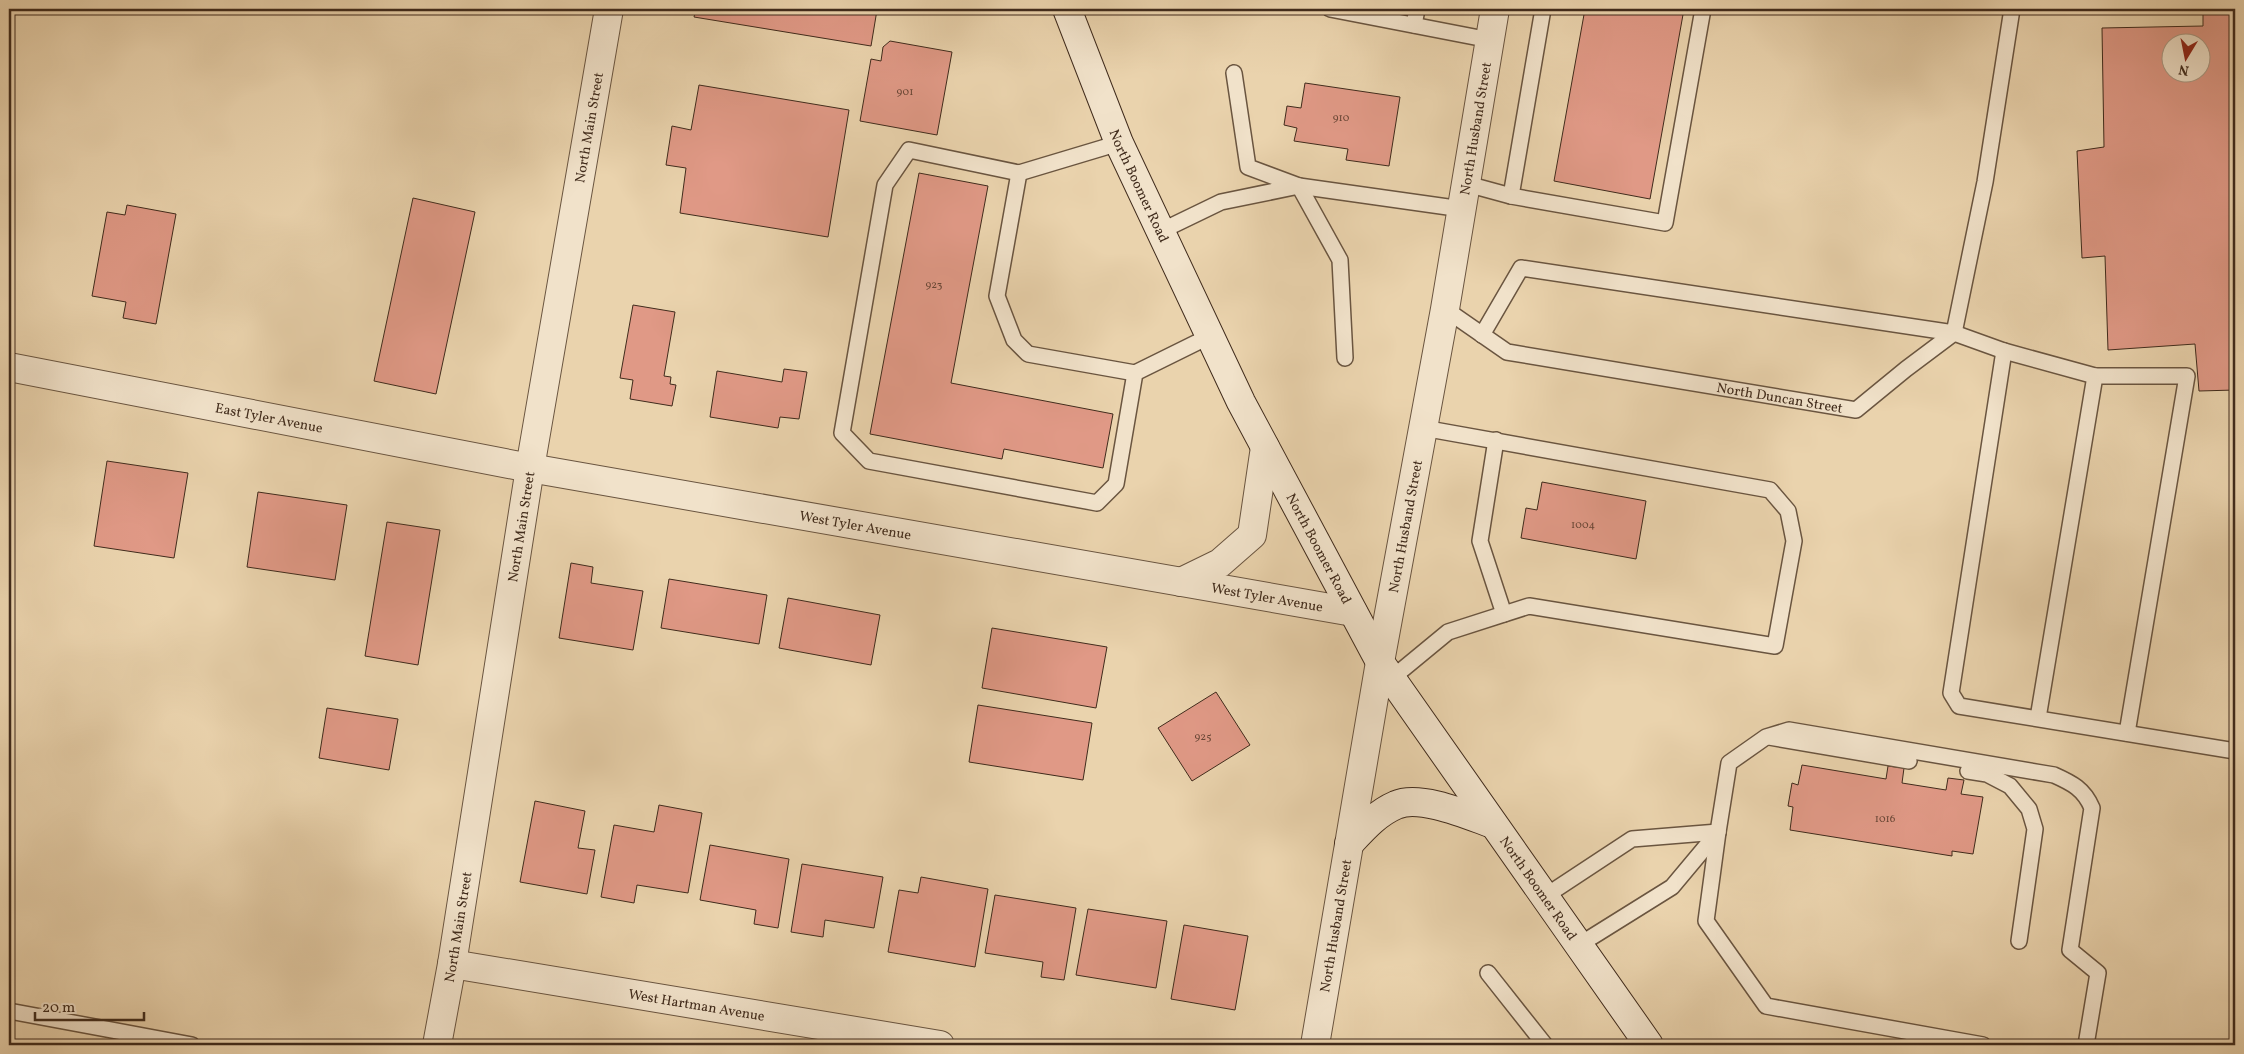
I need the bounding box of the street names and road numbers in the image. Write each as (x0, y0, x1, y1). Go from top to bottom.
street label: North Husband Street (1456, 61, 1497, 197)
street label: North Main Street (571, 71, 609, 185)
street label: North Boomer Road (1104, 127, 1173, 246)
street label: North Duncan Street (1715, 379, 1844, 419)
street label: East Tyler Avenue (213, 399, 325, 439)
street label: North Husband Street (1385, 459, 1428, 595)
street label: North Main Street (504, 470, 540, 584)
street label: North Boomer Road (1281, 490, 1355, 608)
street label: West Tyler Avenue (798, 507, 913, 546)
street label: West Tyler Avenue (1209, 579, 1325, 618)
street label: North Boomer Road (1494, 833, 1581, 945)
street label: North Husband Street (1316, 858, 1357, 994)
street label: North Main Street (441, 870, 477, 984)
street label: West Hartman Avenue (627, 985, 766, 1027)

